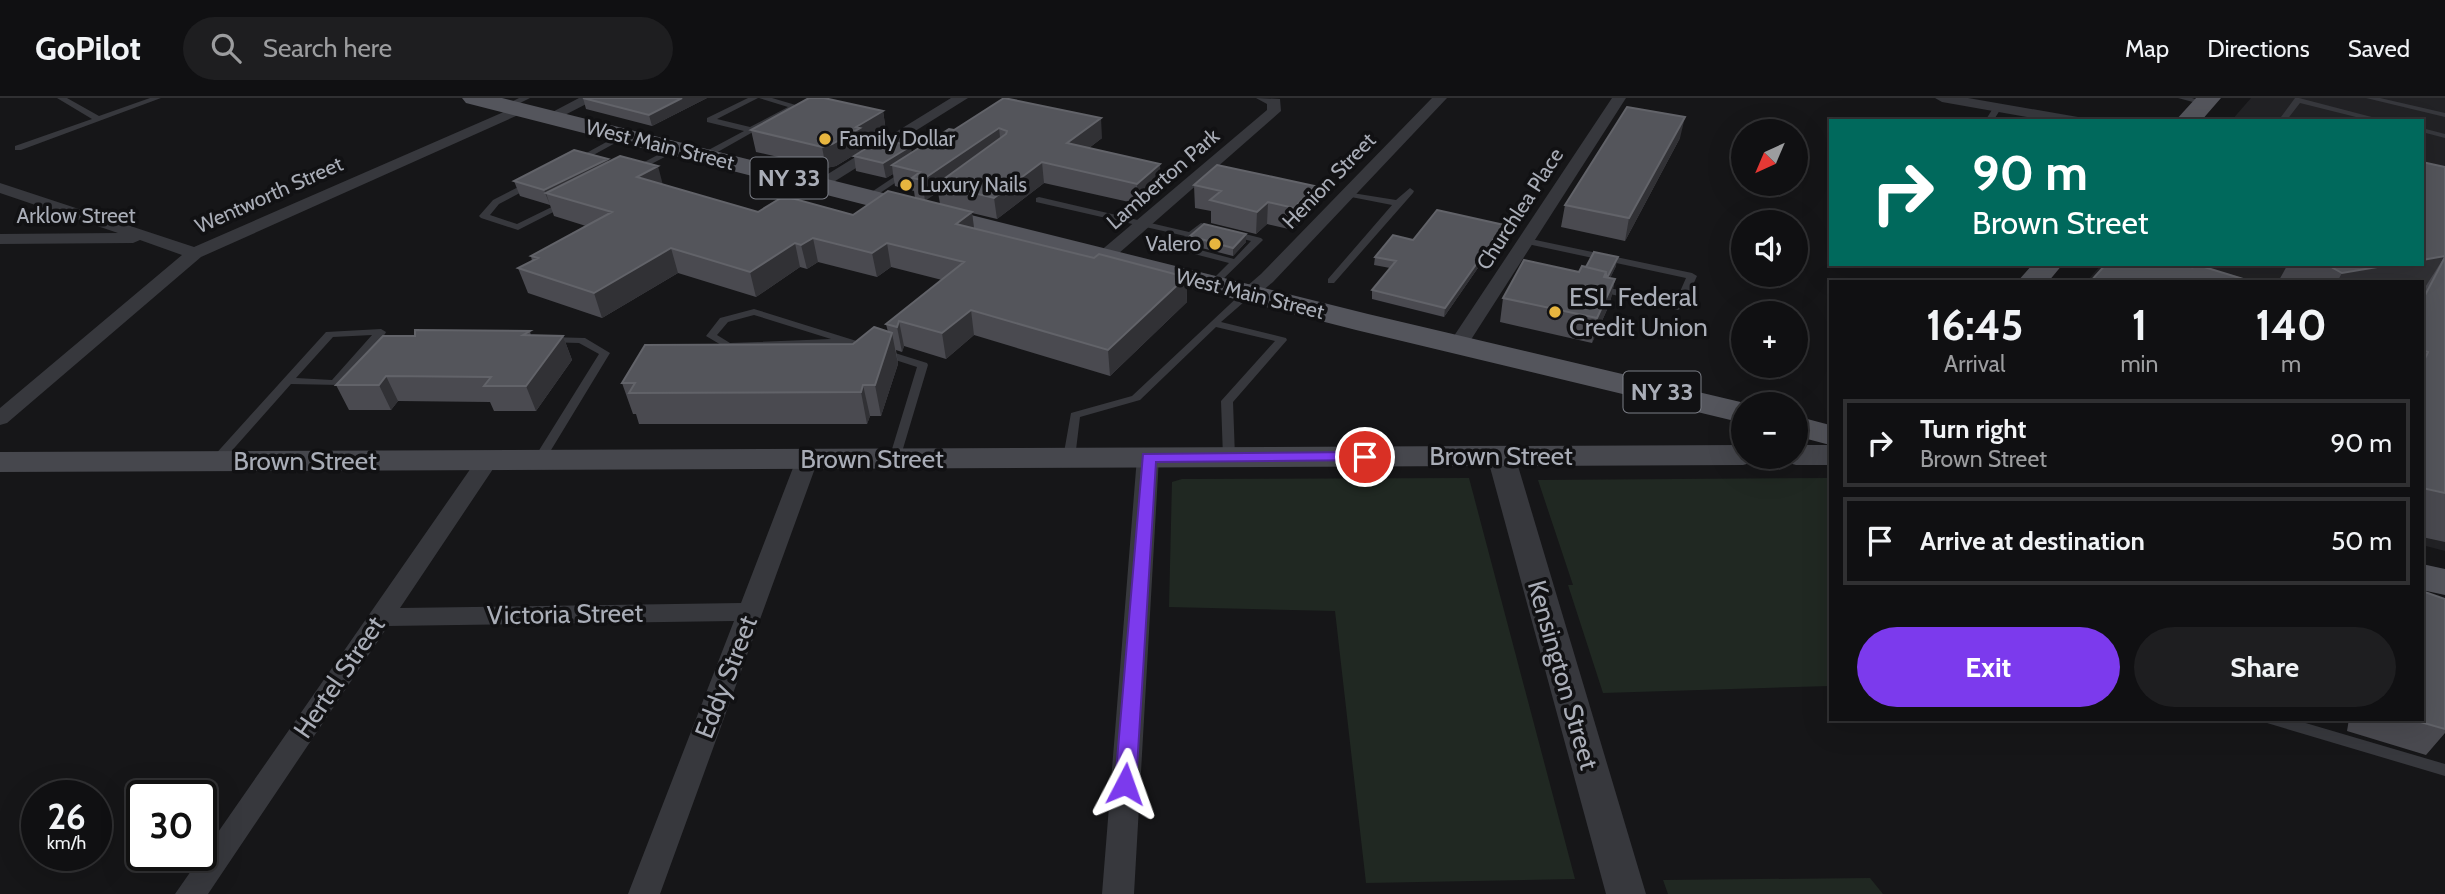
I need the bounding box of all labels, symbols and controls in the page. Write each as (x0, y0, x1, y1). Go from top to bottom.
search box (183, 17, 673, 80)
text: GoPilot (35, 28, 141, 68)
icon: search (207, 29, 245, 67)
text: Search here (263, 32, 392, 64)
text: Map (2125, 34, 2169, 63)
text: Directions (2207, 34, 2310, 63)
text: Saved (2348, 34, 2410, 63)
street label: West Main Street (583, 114, 737, 175)
north arrow (1731, 119, 1808, 196)
map controls (1731, 119, 1808, 469)
street label: Lamberton Park (1101, 123, 1224, 234)
place label: Family Dollar (839, 126, 956, 151)
street label: Henion Street (1277, 128, 1381, 234)
marker: Family Dollar (817, 131, 833, 147)
street label: Churchlea Place (1471, 143, 1568, 274)
text: 90 m (1972, 143, 2088, 202)
icon: right (1857, 147, 1948, 238)
street label: Wentworth Street (191, 151, 346, 238)
road number: NY 33 (750, 158, 828, 198)
place label: Luxury Nails (920, 172, 1027, 197)
marker: Luxury Nails (898, 177, 914, 193)
street label: Arklow Street (16, 203, 136, 228)
text: Brown Street (1972, 203, 2149, 242)
button: sound (1731, 210, 1808, 287)
place label: Valero (1145, 231, 1201, 256)
marker: Valero (1207, 236, 1223, 252)
street label: West Main Street (1173, 263, 1327, 324)
place label: ESL Federal Credit Union (1569, 281, 1708, 343)
text: 16:45 (1926, 299, 2023, 351)
text: 1 (2132, 299, 2147, 351)
text: 140 (2256, 299, 2327, 351)
button: + (1731, 301, 1808, 378)
marker: ESL Federal Credit Union (1547, 304, 1563, 320)
text: Arrival (1944, 350, 2005, 378)
text: min (2120, 350, 2158, 378)
text: m (2281, 350, 2301, 378)
road number: NY 33 (1624, 372, 1700, 412)
button: − (1731, 392, 1808, 469)
text: Turn right (1920, 413, 2026, 445)
icon: right (1861, 424, 1899, 462)
pin (1335, 427, 1395, 487)
text: 90 m (2330, 427, 2392, 459)
icon: arrive (1346, 438, 1384, 476)
street label: Brown Street (1429, 440, 1573, 472)
street label: Brown Street (800, 443, 944, 475)
street label: Brown Street (233, 445, 377, 477)
text: Brown Street (1920, 445, 2047, 473)
icon: arrive (1861, 522, 1899, 560)
text: Arrive at destination (1920, 525, 2145, 557)
text: 50 m (2331, 525, 2392, 557)
street label: Kensington Street (1521, 577, 1605, 774)
street label: Victoria Street (487, 597, 644, 631)
street label: Hertel Street (287, 610, 392, 744)
street label: Eddy Street (688, 611, 764, 743)
button: Exit (1857, 627, 2120, 707)
button: Share (2134, 627, 2396, 707)
position arrow (1088, 747, 1162, 821)
speed limit sign: 30 (126, 780, 217, 871)
text: 26 (47, 795, 86, 838)
text: km/h (47, 832, 86, 854)

